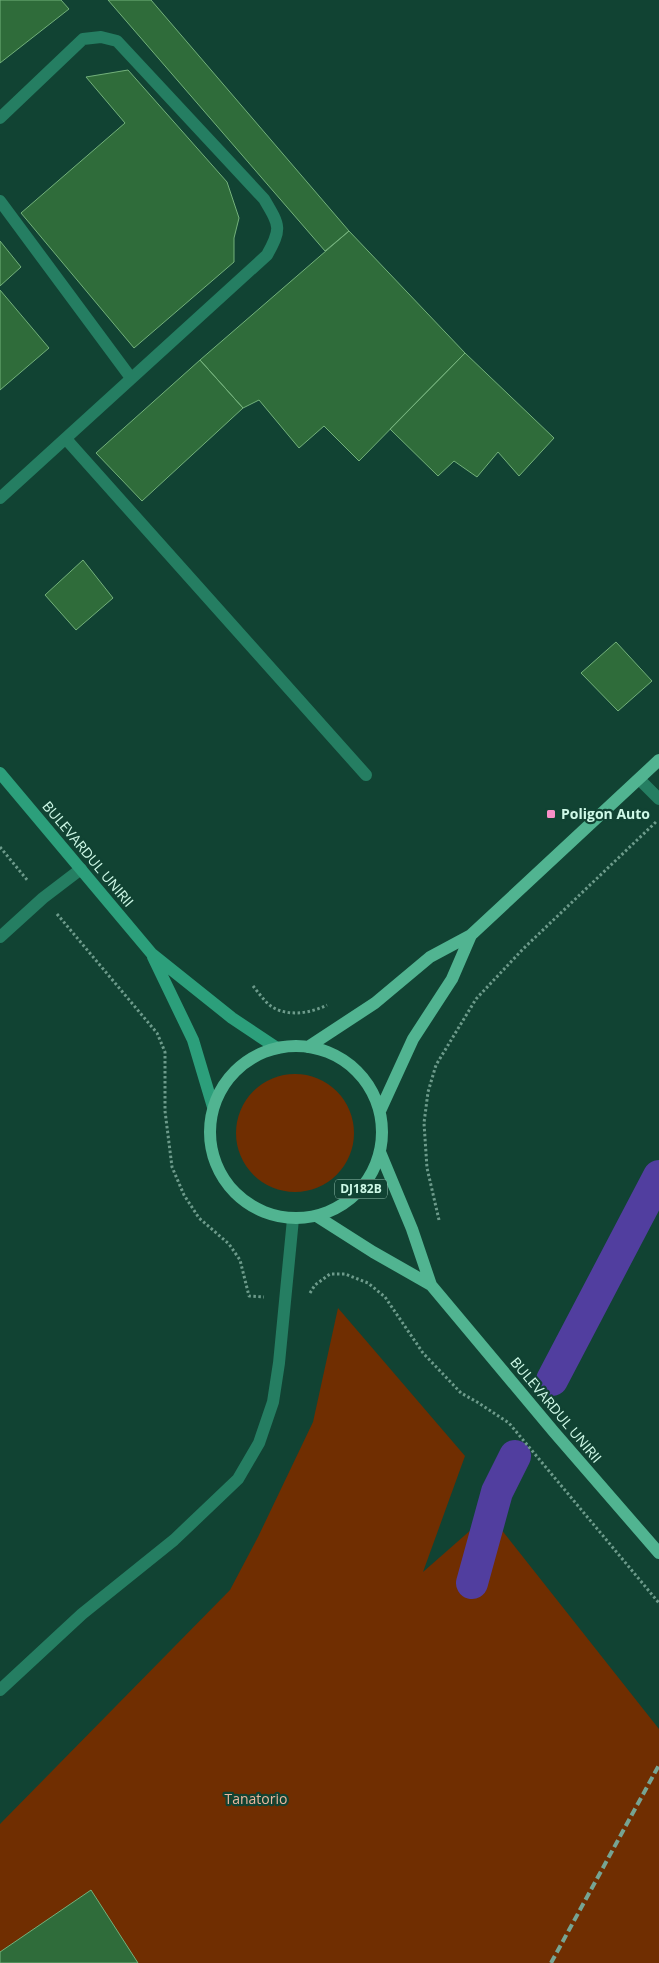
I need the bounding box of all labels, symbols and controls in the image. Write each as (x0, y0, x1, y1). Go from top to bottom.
street label: BULEVARDUL UNIRII (38, 797, 138, 911)
place label: Poligon Auto (561, 804, 650, 823)
marker: Poligon Auto (545, 808, 557, 820)
road number: DJ182B (335, 1180, 387, 1198)
street label: BULEVARDUL UNIRII (506, 1353, 606, 1467)
park label: Tanatorio (225, 1789, 287, 1808)

